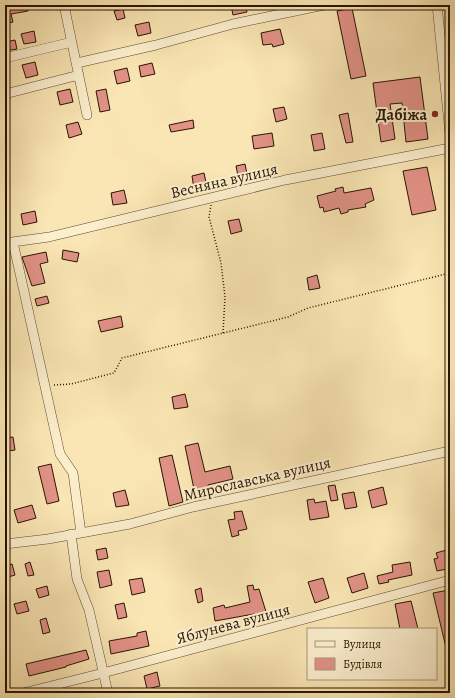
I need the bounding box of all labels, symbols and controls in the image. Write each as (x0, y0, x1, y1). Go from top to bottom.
place label: Дабіжа (376, 104, 427, 126)
marker: Дабіжа (430, 109, 440, 119)
street label: Весняна вулиця (168, 158, 280, 204)
street label: Мирославська вулиця (181, 451, 333, 507)
street label: Яблунева вулиця (174, 598, 293, 650)
legend (307, 628, 437, 680)
text: Вулиця (343, 636, 381, 652)
text: Будівля (343, 656, 383, 672)

